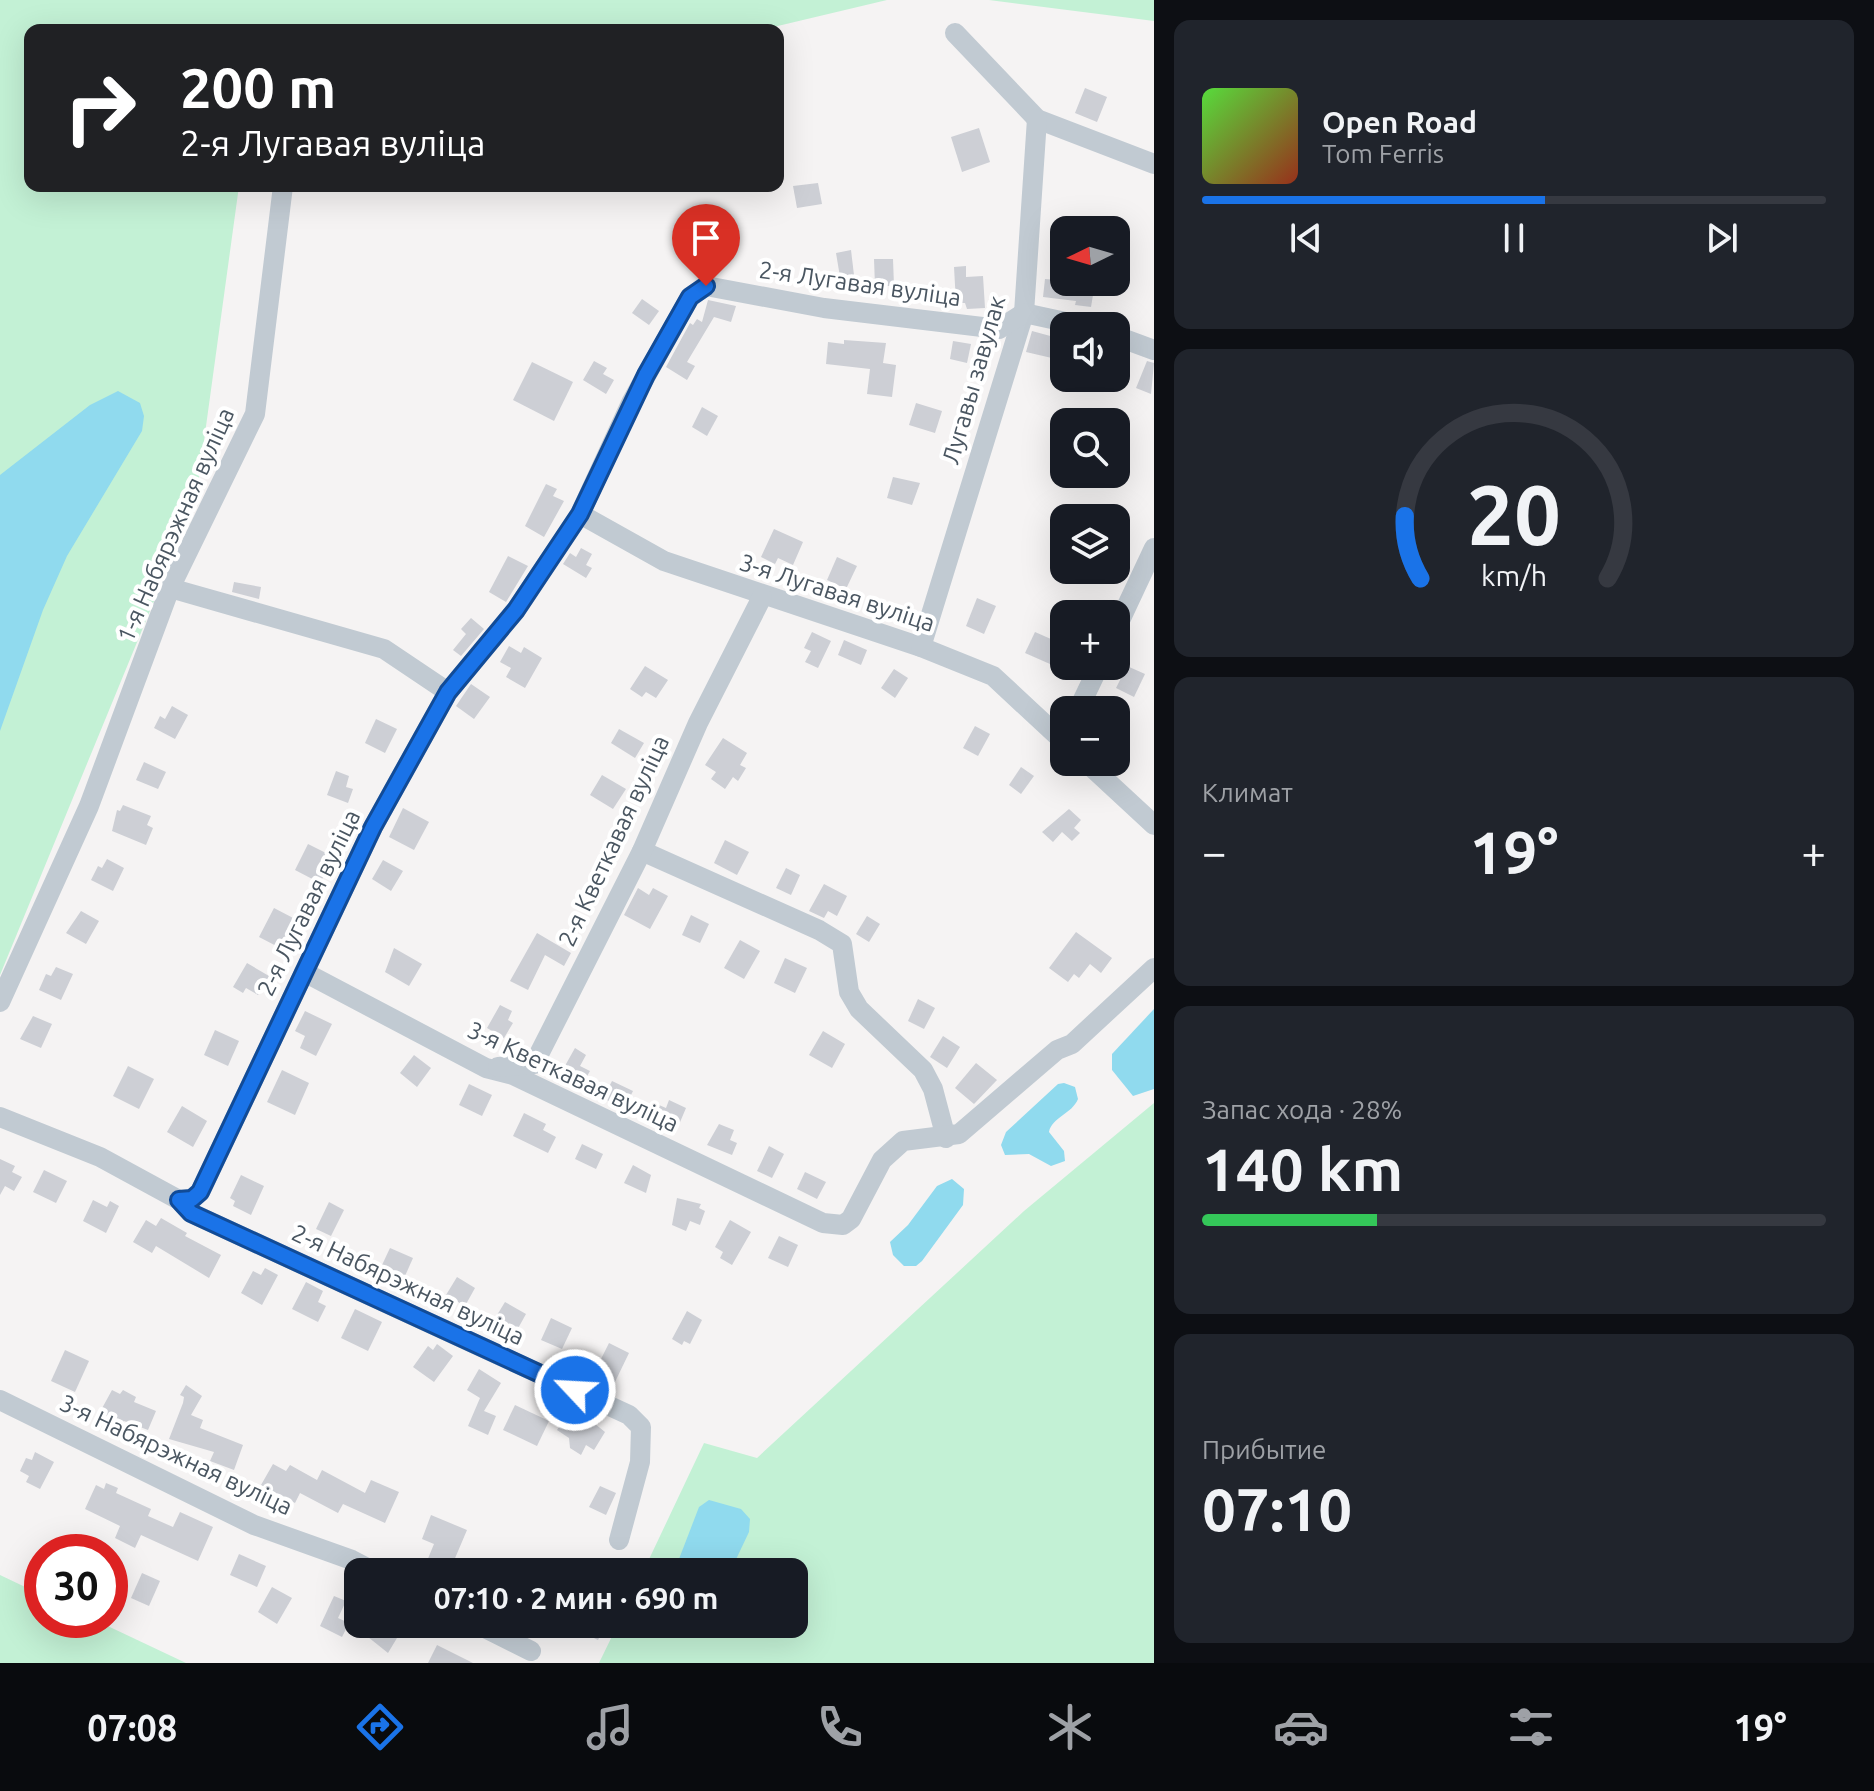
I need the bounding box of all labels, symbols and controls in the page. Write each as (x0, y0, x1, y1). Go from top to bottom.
icon: right (48, 56, 152, 160)
text: 200 m (180, 56, 336, 119)
text: Open Road (1322, 105, 1477, 139)
text: 2-я Лугавая вуліца (180, 122, 485, 163)
text: Tom Ferris (1322, 139, 1444, 168)
pin (672, 204, 740, 286)
icon: arrive (684, 216, 728, 260)
north arrow (1050, 216, 1130, 296)
map controls (1050, 216, 1130, 776)
icon: previous (1284, 216, 1328, 260)
icon: pause (1492, 216, 1536, 260)
icon: next (1700, 216, 1744, 260)
street label: 2-я Лугавая вуліца (757, 256, 963, 311)
street label: Лугавы завулак (937, 293, 1010, 467)
button: sound (1050, 312, 1130, 392)
street label: 1-я Набярэжная вуліца (112, 404, 239, 646)
button: search (1050, 408, 1130, 488)
text: 20 (1467, 466, 1561, 560)
button: layers (1050, 504, 1130, 584)
street label: 3-я Лугавая вуліца (736, 548, 938, 637)
text: km/h (1481, 559, 1547, 591)
button: + (1050, 600, 1130, 680)
button: − (1050, 696, 1130, 776)
street label: 2-я Кветкавая вуліца (553, 731, 674, 951)
text: Климат (1202, 778, 1293, 807)
street label: 2-я Лугавая вуліца (252, 805, 365, 1000)
text: 19° (1470, 818, 1558, 885)
text: − (1202, 827, 1227, 876)
text: + (1801, 827, 1826, 876)
street label: 3-я Кветкавая вуліца (463, 1016, 683, 1137)
text: Запас хода · 28% (1202, 1095, 1402, 1124)
text: 140 km (1202, 1135, 1403, 1202)
street label: 2-я Набярэжная вуліца (288, 1219, 529, 1350)
position arrow (533, 1348, 617, 1432)
street label: 3-я Набярэжная вуліца (56, 1389, 297, 1520)
text: Прибытие (1202, 1435, 1326, 1464)
text: 07:10 (1202, 1475, 1352, 1542)
speed limit sign: 30 (24, 1534, 128, 1638)
text: 07:10 · 2 мин · 690 m (434, 1581, 718, 1615)
icon: directions (352, 1699, 408, 1755)
icon: music (582, 1699, 638, 1755)
icon: phone (812, 1699, 868, 1755)
icon: climate (1042, 1699, 1098, 1755)
icon: car (1273, 1699, 1329, 1755)
icon: filters (1503, 1699, 1559, 1755)
text: 07:08 (87, 1707, 177, 1748)
text: 19° (1733, 1707, 1787, 1748)

